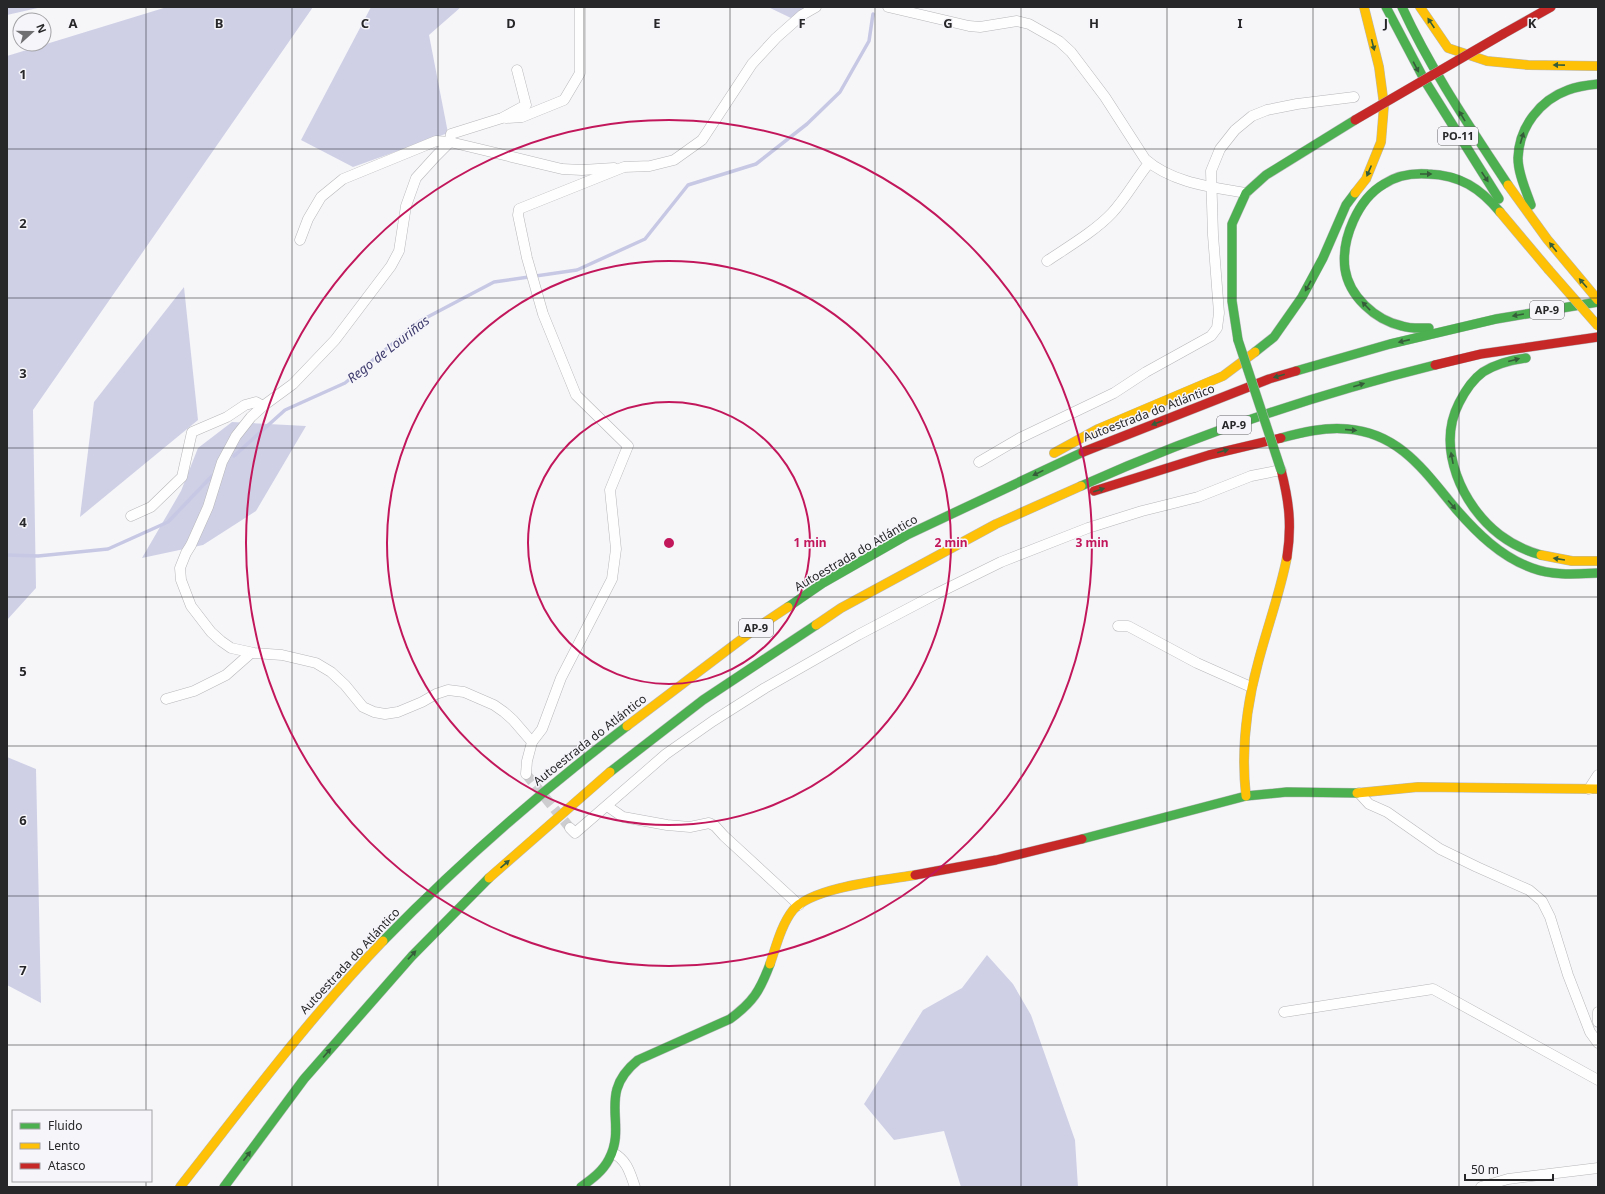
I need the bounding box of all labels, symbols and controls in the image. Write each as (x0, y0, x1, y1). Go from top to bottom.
north arrow (12, 12, 52, 52)
text: A (69, 14, 78, 32)
text: B (215, 14, 223, 32)
text: C (361, 14, 369, 32)
text: D (506, 14, 516, 32)
text: E (653, 14, 661, 32)
text: F (798, 14, 806, 32)
text: G (943, 14, 953, 32)
text: H (1089, 14, 1099, 32)
text: I (1237, 14, 1243, 32)
text: J (1383, 14, 1388, 32)
text: K (1528, 14, 1537, 32)
one-way arrow (1427, 18, 1435, 28)
text: N (33, 21, 50, 35)
one-way arrow (1370, 39, 1376, 51)
one-way arrow (1413, 61, 1420, 73)
one-way arrow (1552, 62, 1565, 68)
text: 1 (19, 65, 27, 83)
one-way arrow (1459, 110, 1466, 122)
road number: PO-11 (1438, 127, 1478, 145)
one-way arrow (1519, 131, 1525, 143)
one-way arrow (1366, 166, 1372, 177)
one-way arrow (1420, 171, 1433, 177)
one-way arrow (1481, 171, 1488, 183)
text: 2 (19, 214, 27, 232)
one-way arrow (1549, 242, 1557, 253)
one-way arrow (1578, 277, 1587, 288)
one-way arrow (1305, 280, 1311, 291)
one-way arrow (1361, 301, 1371, 311)
road number: AP-9 (1530, 301, 1564, 319)
water label: Rego de Louriñas (343, 311, 433, 387)
one-way arrow (1512, 312, 1524, 318)
one-way arrow (1397, 338, 1410, 344)
one-way arrow (1508, 357, 1520, 363)
text: 3 (19, 364, 27, 382)
one-way arrow (1272, 374, 1285, 380)
street label: Autoestrada do Atlántico (1081, 380, 1217, 445)
one-way arrow (1353, 382, 1365, 388)
road number: AP-9 (1217, 416, 1251, 434)
one-way arrow (1151, 421, 1163, 427)
one-way arrow (1345, 426, 1357, 433)
one-way arrow (1218, 448, 1230, 454)
one-way arrow (1449, 451, 1455, 464)
one-way arrow (1032, 470, 1043, 476)
one-way arrow (1094, 486, 1106, 492)
one-way arrow (1448, 499, 1457, 510)
street label: Autoestrada do Atlántico (791, 510, 920, 595)
text: 4 (19, 513, 27, 531)
text: 1 min (793, 534, 827, 551)
text: 2 min (934, 534, 968, 551)
text: 3 min (1075, 534, 1109, 551)
centre of rings (662, 536, 676, 550)
one-way arrow (1553, 556, 1565, 562)
road number: AP-9 (739, 619, 773, 637)
text: 5 (19, 662, 27, 680)
street label: Autoestrada do Atlántico (529, 690, 650, 789)
text: 6 (19, 811, 27, 829)
one-way arrow (500, 859, 510, 869)
street label: Autoestrada do Atlántico (296, 904, 403, 1018)
one-way arrow (408, 950, 417, 960)
text: 7 (19, 961, 27, 979)
one-way arrow (322, 1049, 331, 1058)
legend (12, 1110, 152, 1182)
text: Fluido (48, 1117, 82, 1134)
text: Lento (48, 1137, 80, 1154)
one-way arrow (243, 1150, 251, 1161)
scale bar (1465, 1156, 1553, 1182)
text: Atasco (48, 1157, 86, 1174)
text: 50 m (1471, 1161, 1499, 1178)

